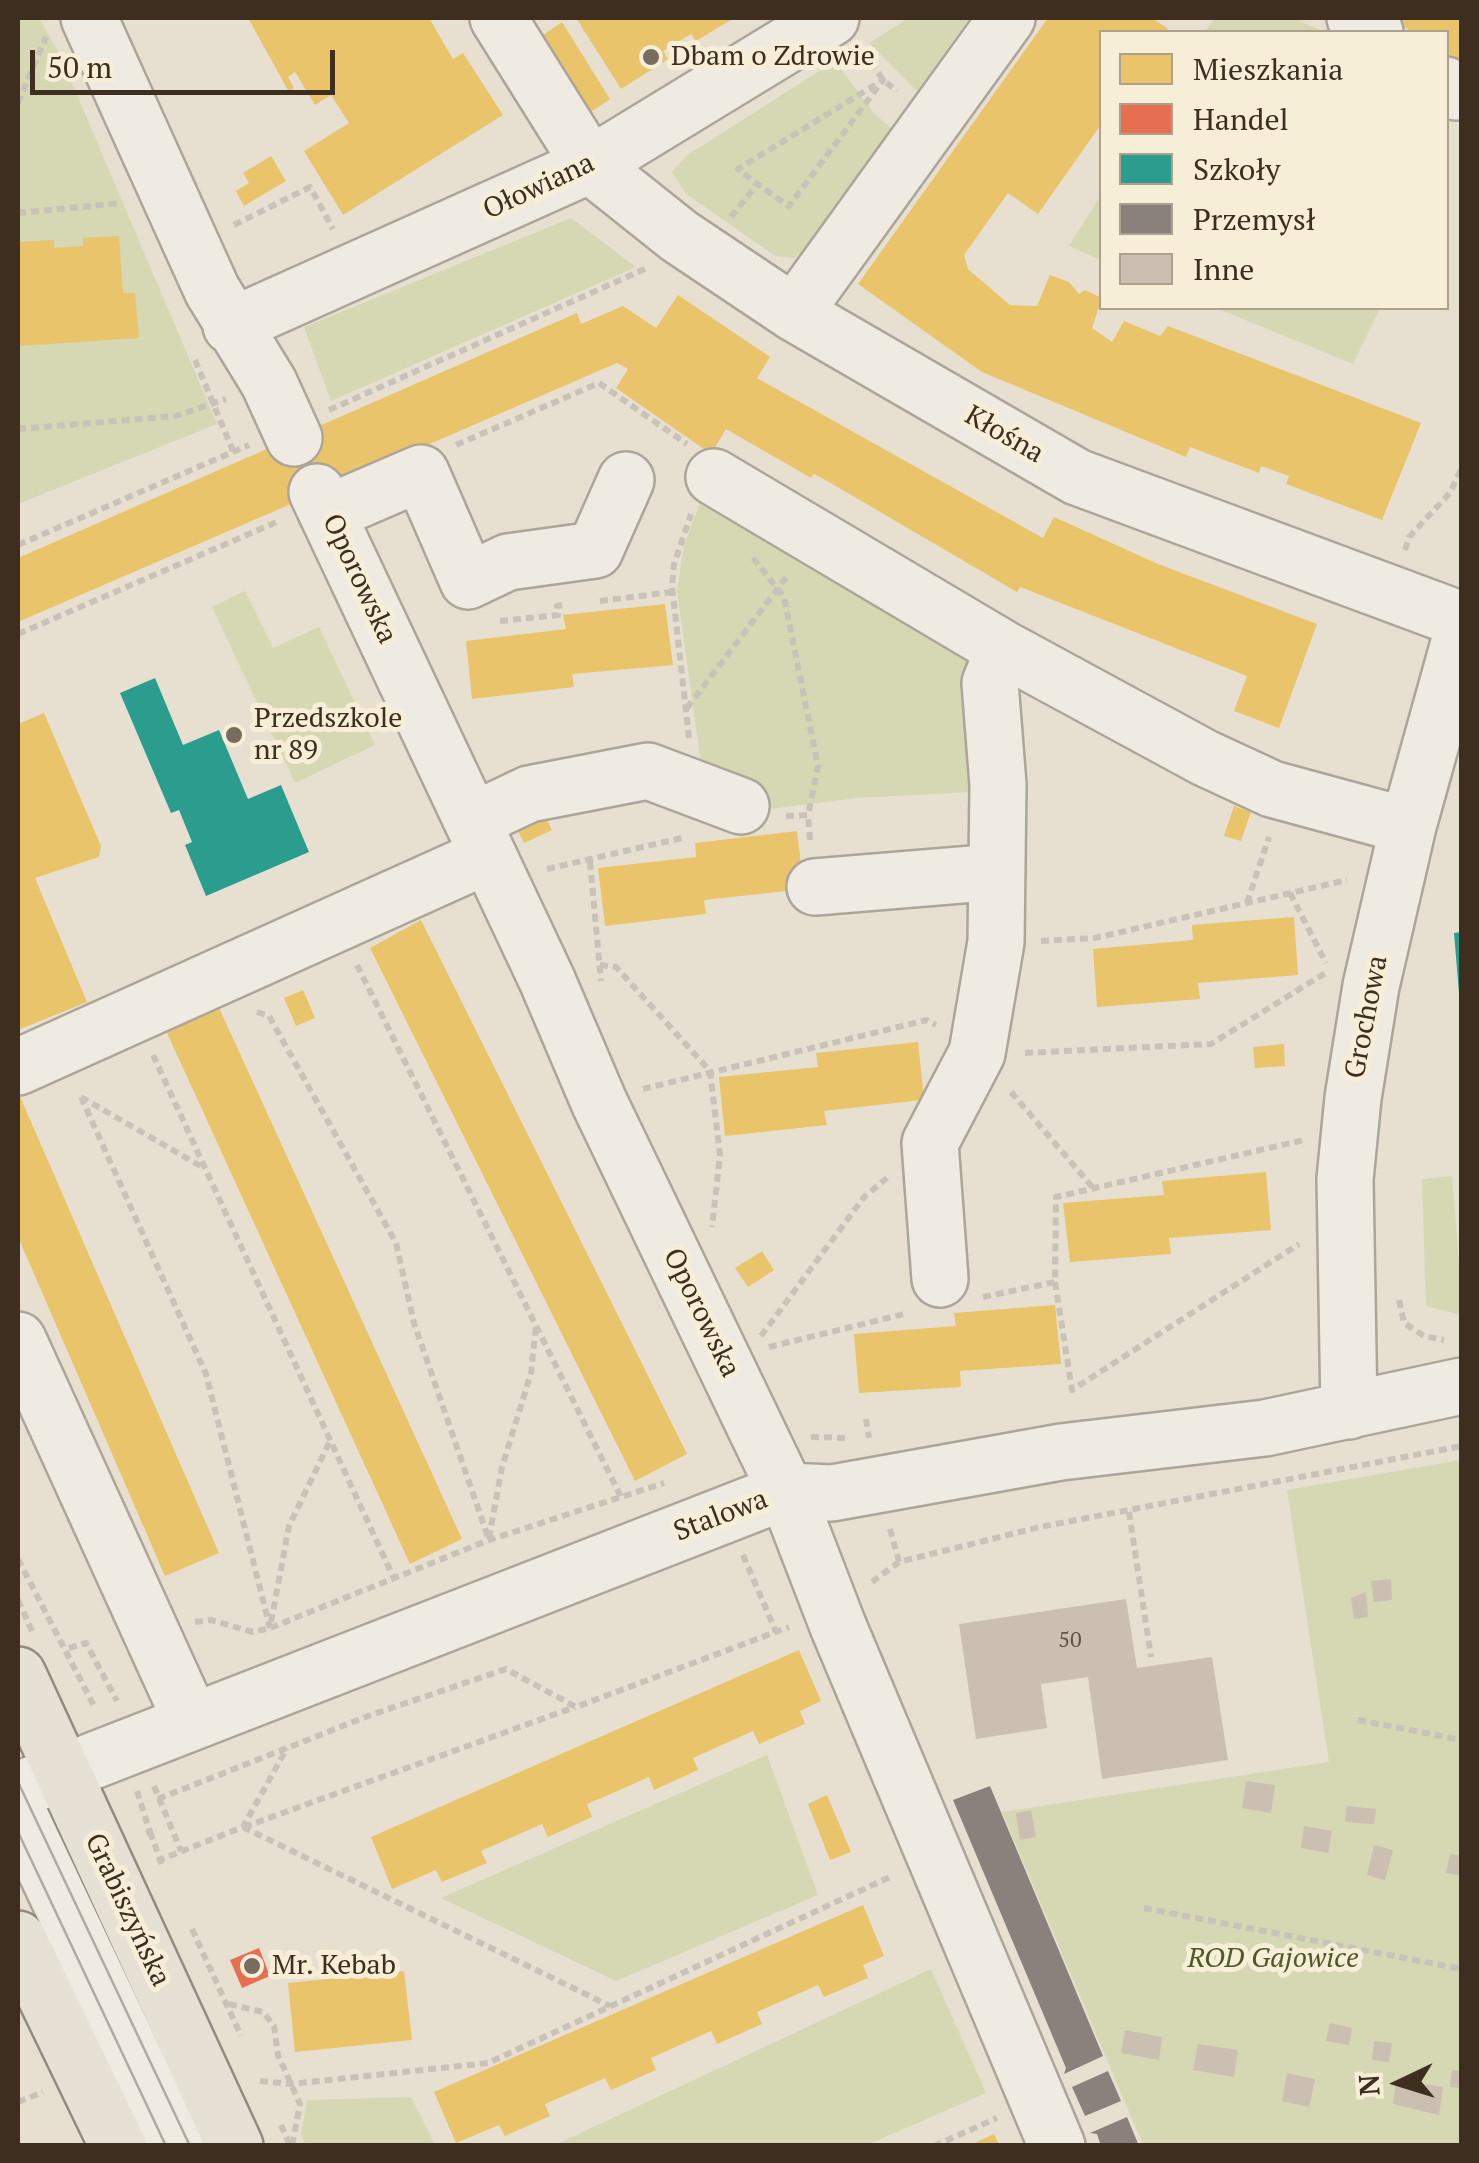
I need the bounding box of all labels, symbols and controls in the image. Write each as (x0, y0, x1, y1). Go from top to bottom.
scale bar (35, 30, 340, 92)
legend (1099, 30, 1449, 310)
place label: Dbam o Zdrowie (671, 40, 875, 74)
marker: Dbam o Zdrowie (640, 46, 662, 68)
text: 50 m (47, 47, 112, 87)
text: Mieszkania (1193, 49, 1343, 89)
text: Handel (1193, 99, 1289, 139)
street label: Ołowiana (478, 147, 600, 227)
text: Szkoły (1193, 149, 1280, 189)
text: Przemysł (1193, 199, 1316, 239)
text: Inne (1193, 249, 1254, 289)
street label: Kłośna (959, 399, 1049, 471)
street label: Oporowska (314, 509, 404, 649)
place label: Przedszkole nr 89 (254, 702, 402, 768)
marker: Przedszkole nr 89 (223, 724, 245, 746)
street label: Grochowa (1339, 953, 1395, 1081)
street label: Oporowska (655, 1243, 747, 1383)
street label: Stalowa (669, 1483, 773, 1549)
house number: 50 (1058, 1628, 1082, 1654)
street label: Grabiszyńska (77, 1828, 177, 1992)
park label: ROD Gajowice (1187, 1942, 1359, 1976)
place label: Mr. Kebab (272, 1949, 396, 1983)
marker: Mr. Kebab (241, 1955, 263, 1977)
north arrow (1349, 2033, 1449, 2133)
text: N (1349, 2073, 1388, 2097)

